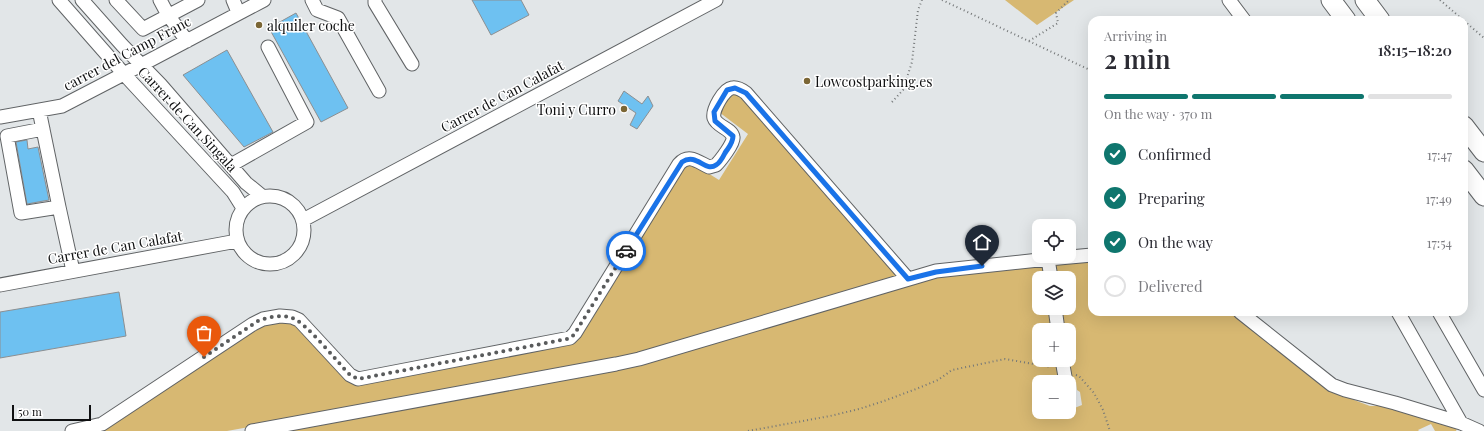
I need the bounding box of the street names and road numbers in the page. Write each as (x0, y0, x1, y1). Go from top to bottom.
street label: carrer del Camp Franc (60, 11, 194, 95)
street label: Carrer de Can Calafat (437, 55, 568, 136)
street label: Carrer de Can Singala (134, 62, 242, 176)
street label: Carrer de Can Calafat (46, 226, 185, 268)

